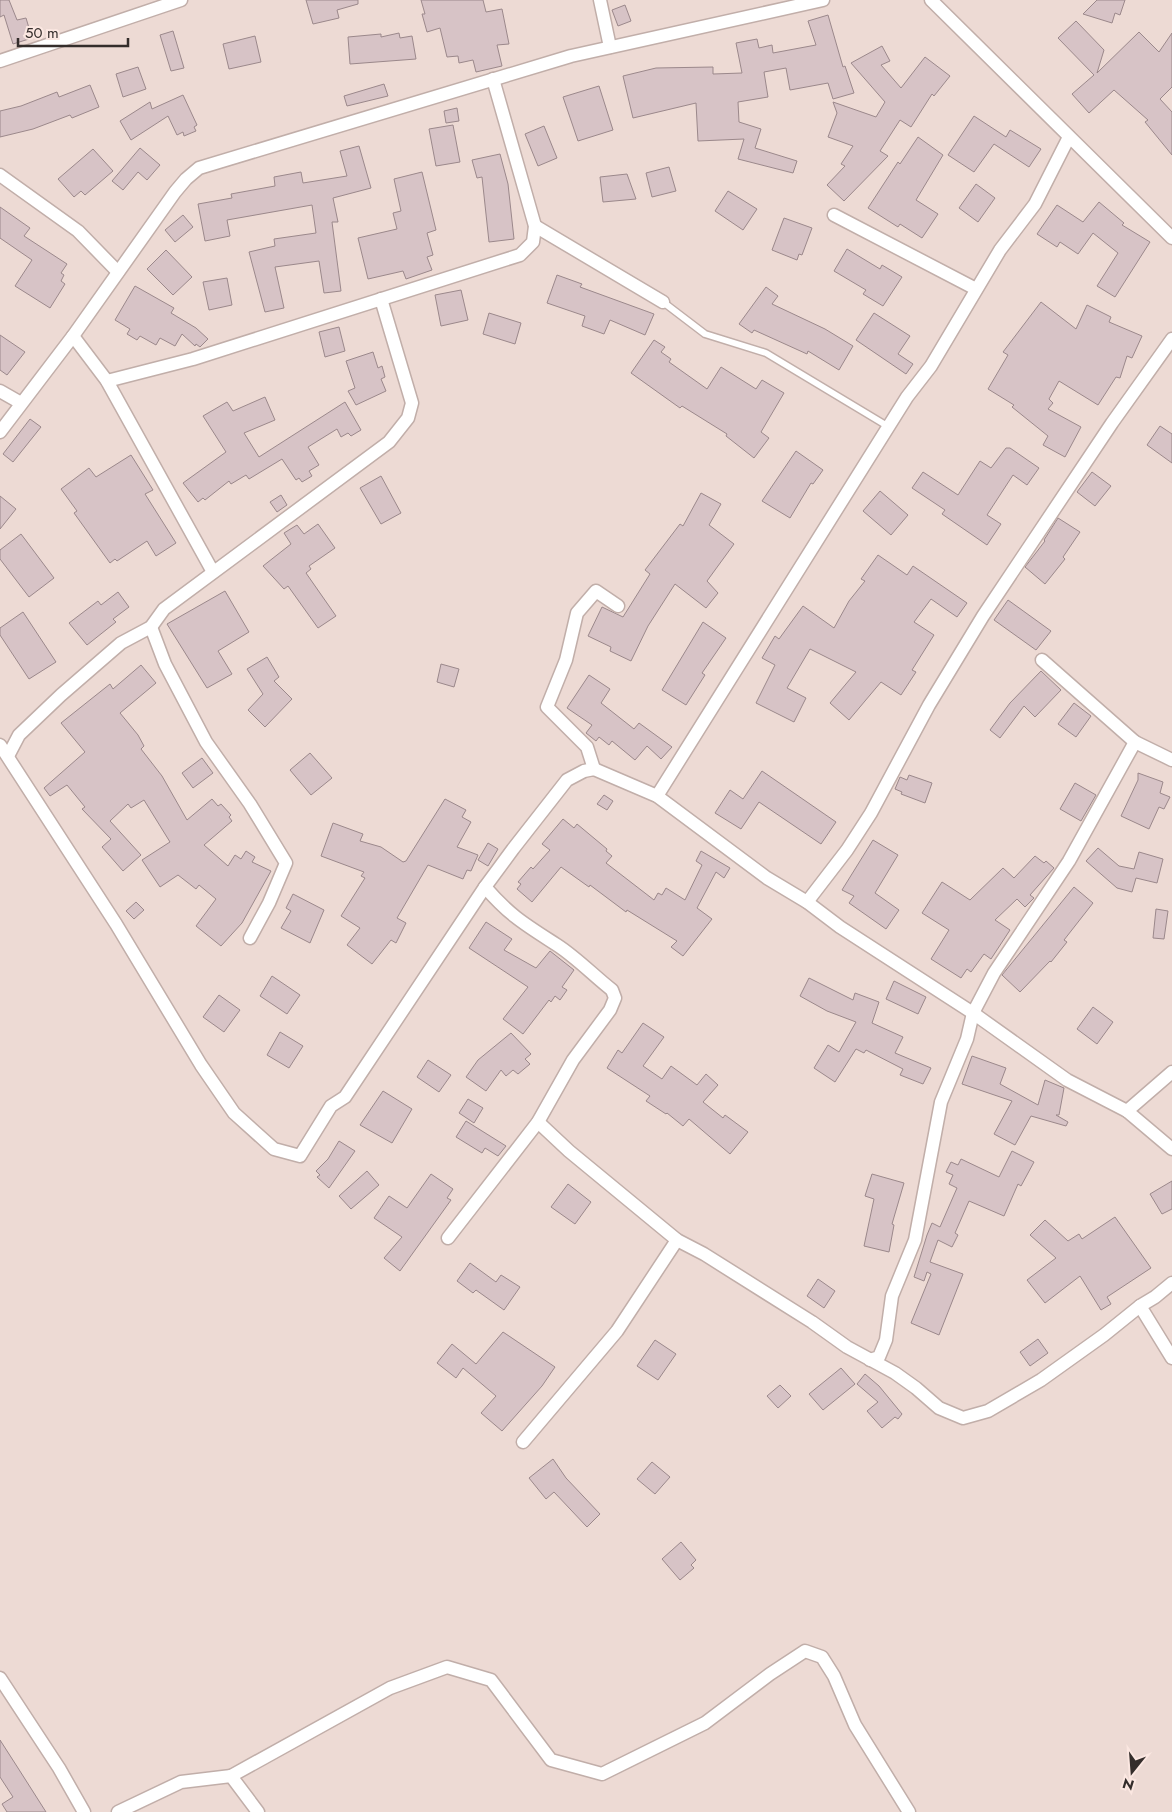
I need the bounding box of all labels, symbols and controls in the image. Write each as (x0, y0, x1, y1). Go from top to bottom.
scale bar (18, 15, 128, 47)
text: 50 m (25, 22, 59, 44)
north arrow (1107, 1747, 1157, 1797)
text: N (1120, 1773, 1136, 1796)

